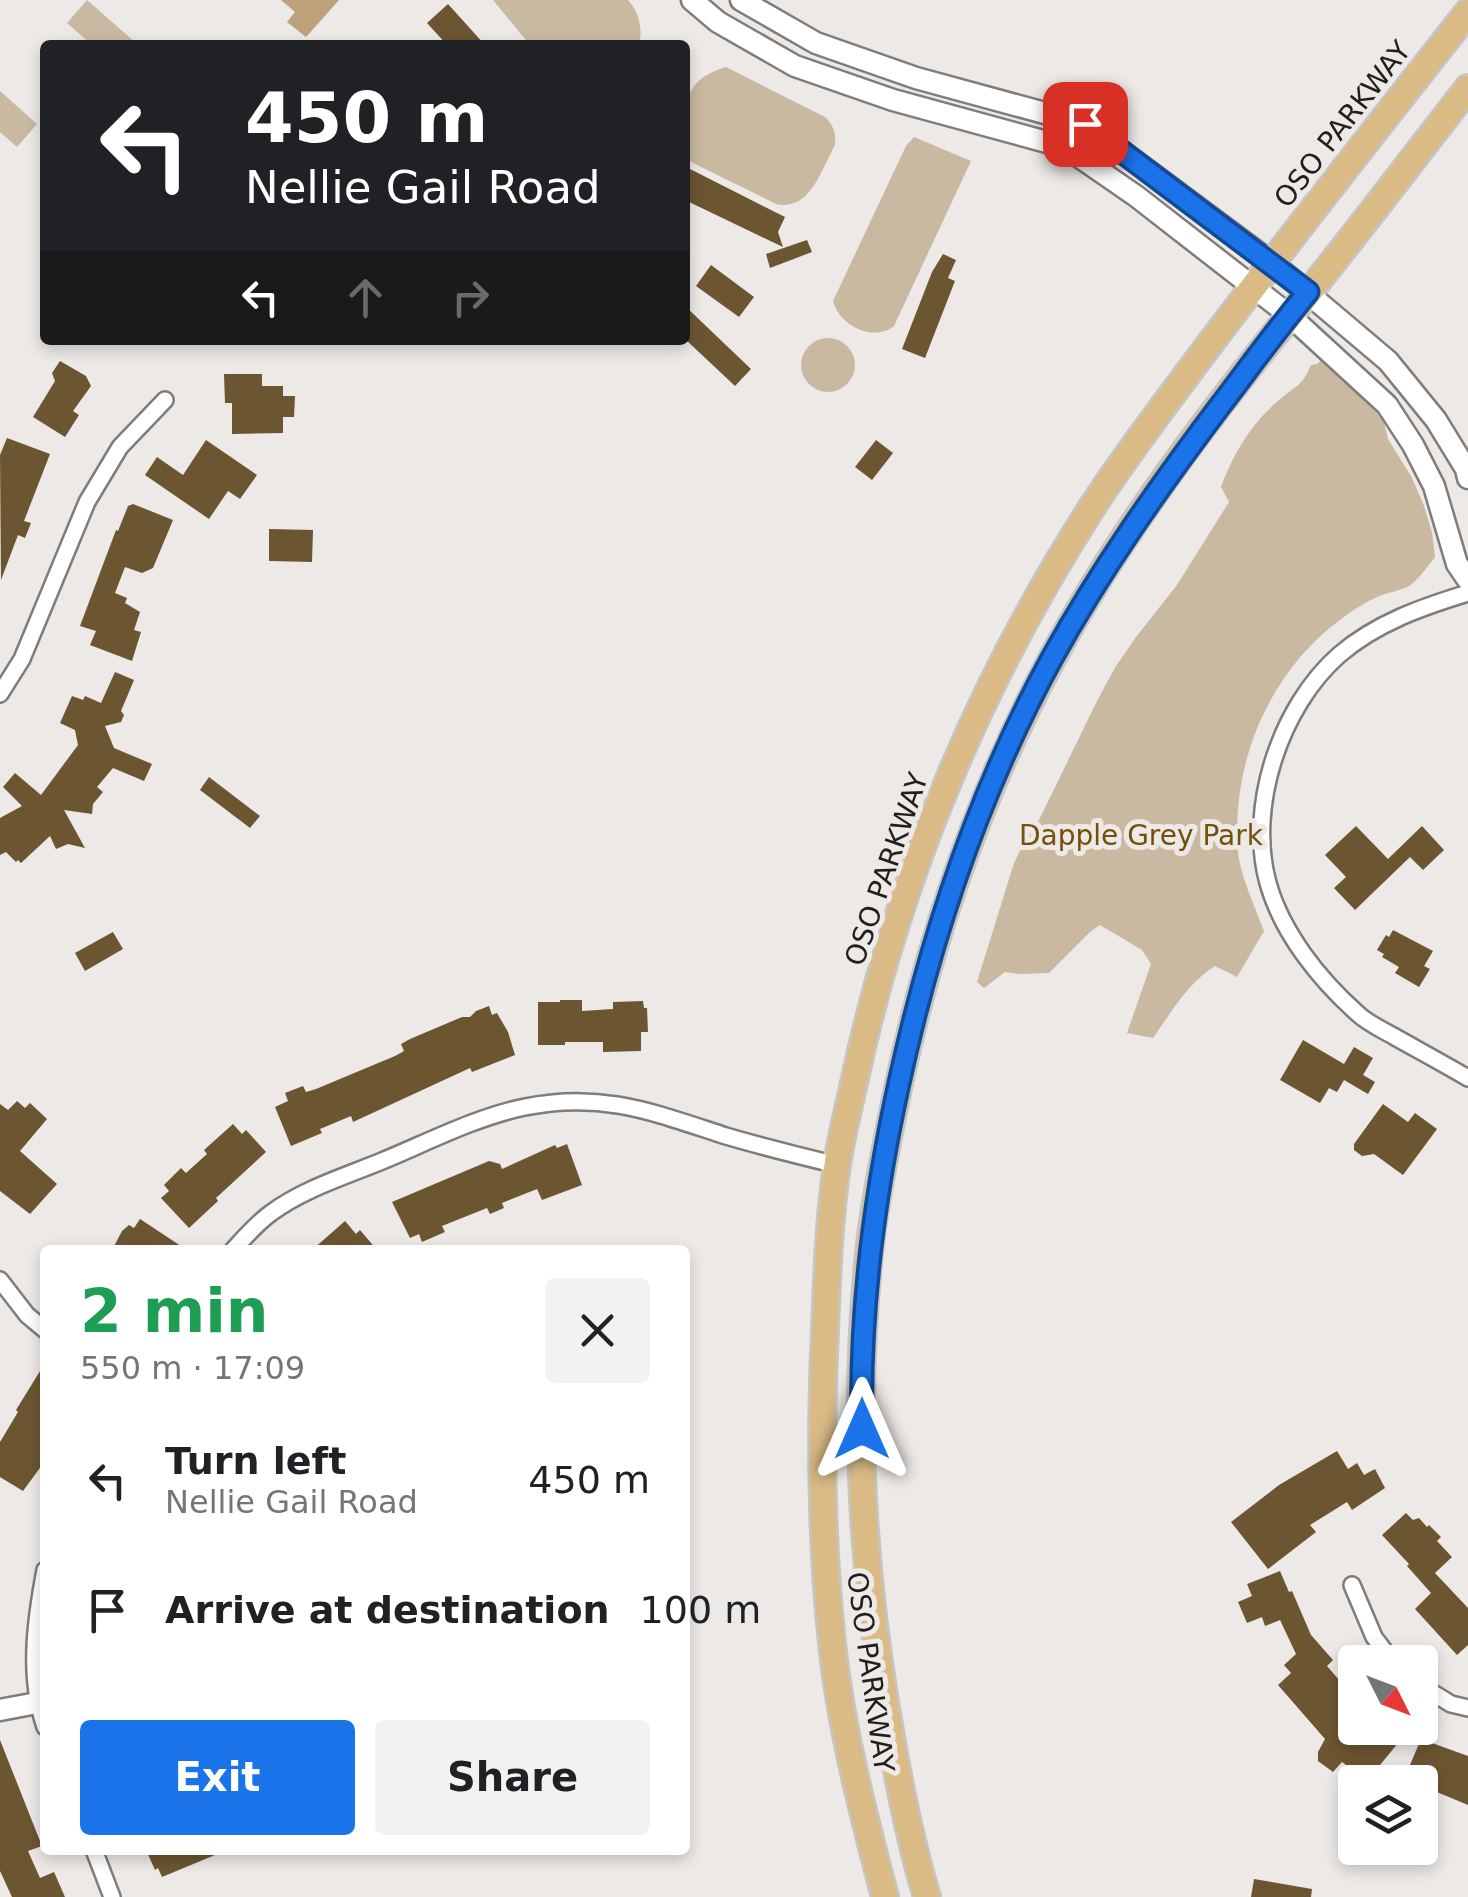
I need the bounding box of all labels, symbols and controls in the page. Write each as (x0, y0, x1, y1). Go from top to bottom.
street label: OSO PARKWAY (1267, 34, 1418, 214)
text: 450 m (245, 77, 488, 159)
icon: left (80, 80, 210, 210)
pin (1043, 82, 1128, 167)
icon: arrive (1058, 97, 1113, 152)
text: Nellie Gail Road (245, 161, 601, 214)
icon: left (233, 270, 288, 325)
icon: ahead (338, 270, 393, 325)
icon: right (443, 270, 498, 325)
street label: OSO PARKWAY (838, 767, 935, 970)
park label: Dapple Grey Park (1019, 819, 1264, 852)
text: 2 min (80, 1276, 268, 1346)
button: close (545, 1278, 650, 1383)
text: 550 m · 17:09 (80, 1349, 305, 1387)
position arrow (810, 1377, 914, 1481)
text: Turn left (165, 1439, 346, 1483)
icon: left (80, 1453, 135, 1508)
text: 450 m (528, 1458, 650, 1502)
text: Nellie Gail Road (165, 1483, 418, 1521)
street label: OSO PARKWAY (840, 1570, 901, 1775)
icon: arrive (80, 1583, 135, 1638)
text: Arrive at destination (165, 1588, 610, 1632)
text: 100 m (640, 1588, 761, 1632)
north arrow (1338, 1645, 1438, 1745)
map controls (1338, 1645, 1438, 1865)
button: Exit (80, 1720, 355, 1835)
button: Share (375, 1720, 650, 1835)
button: layers (1338, 1765, 1438, 1865)

